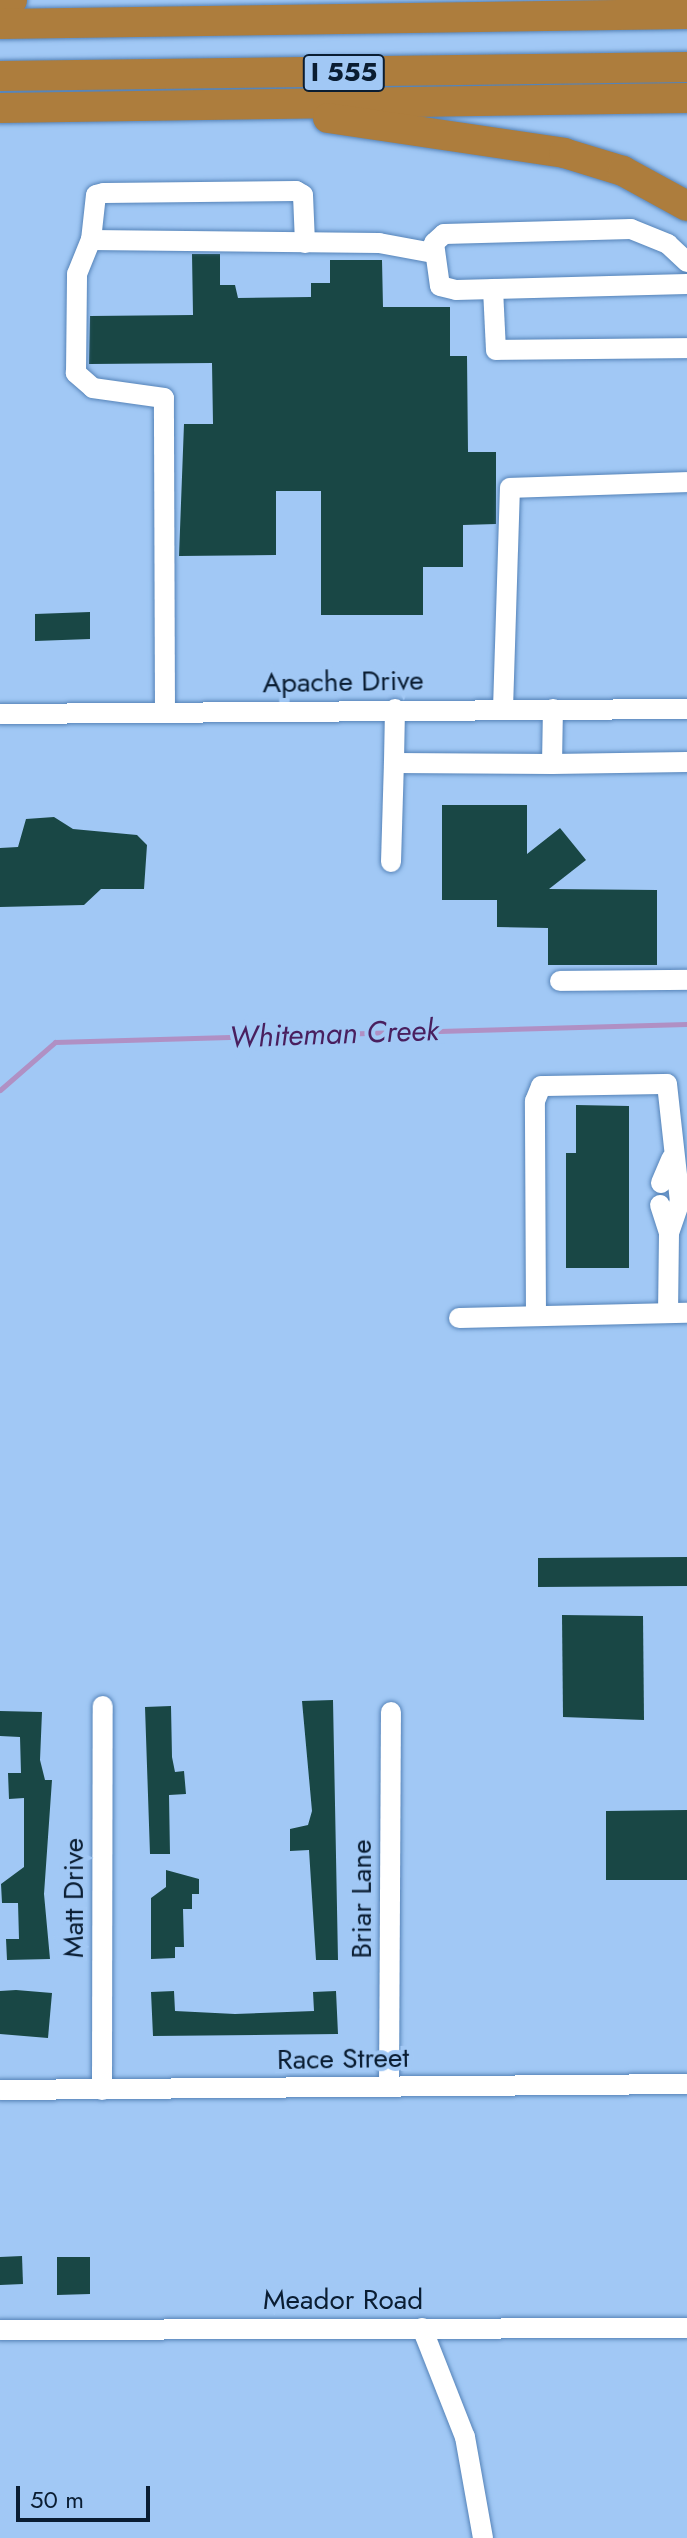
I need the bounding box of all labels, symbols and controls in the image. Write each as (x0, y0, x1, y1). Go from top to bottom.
road number: I 555 (302, 51, 386, 95)
street label: Apache Drive (262, 664, 424, 700)
water label: Whiteman Creek (229, 1012, 439, 1056)
street label: Matt Drive (57, 1838, 91, 1958)
street label: Briar Lane (345, 1839, 379, 1959)
street label: Race Street (277, 2041, 409, 2077)
street label: Meador Road (263, 2283, 423, 2317)
scale bar (20, 2470, 154, 2520)
text: 50 m (30, 2482, 84, 2517)

